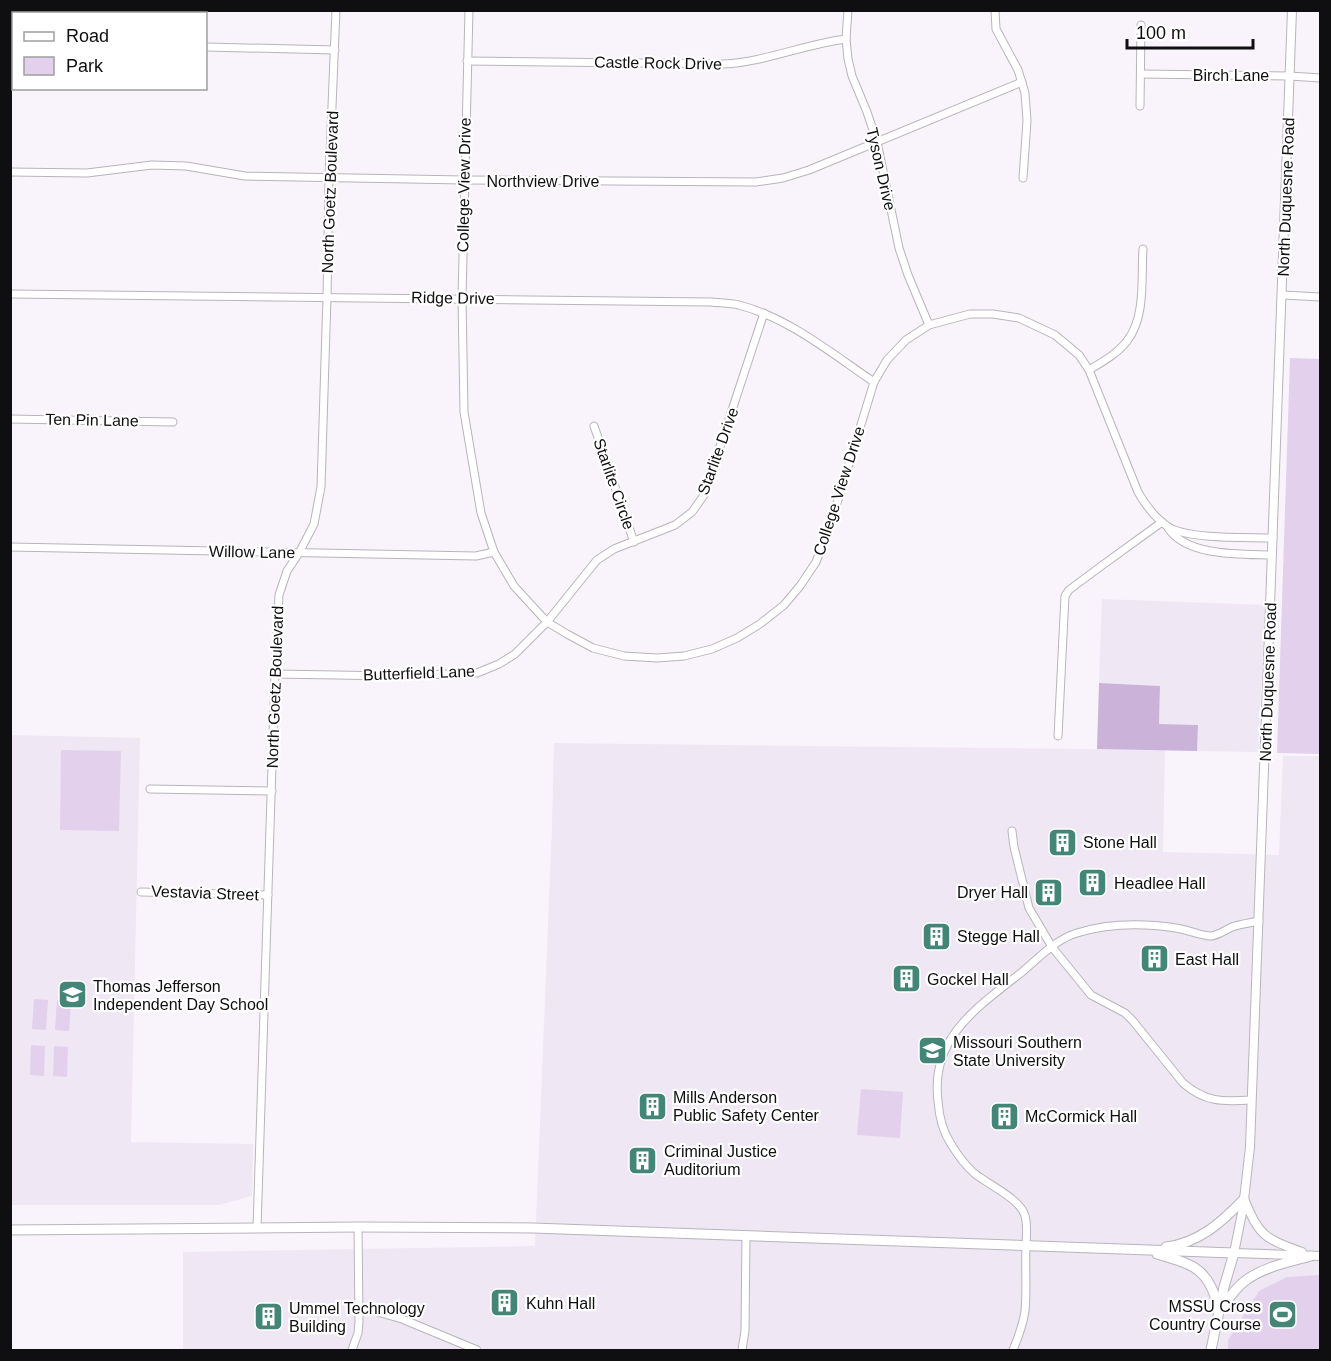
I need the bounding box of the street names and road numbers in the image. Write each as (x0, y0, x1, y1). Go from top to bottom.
street label: Castle Rock Drive (594, 53, 722, 73)
street label: Birch Lane (1193, 67, 1269, 84)
street label: North Goetz Boulevard (319, 110, 341, 274)
street label: College View Drive (454, 117, 474, 253)
street label: North Duquesne Road (1275, 117, 1297, 277)
street label: Tyson Drive (863, 126, 899, 212)
street label: Northview Drive (487, 173, 600, 190)
street label: Ridge Drive (411, 289, 495, 307)
street label: Starlite Drive (694, 405, 742, 497)
street label: Ten Pin Lane (45, 411, 139, 429)
street label: College View Drive (810, 424, 868, 558)
street label: Starlite Circle (590, 436, 638, 532)
street label: Willow Lane (209, 543, 295, 561)
street label: North Duquesne Road (1257, 602, 1279, 762)
street label: North Goetz Boulevard (264, 605, 286, 769)
street label: Butterfield Lane (363, 663, 475, 683)
street label: Vestavia Street (151, 883, 260, 903)

